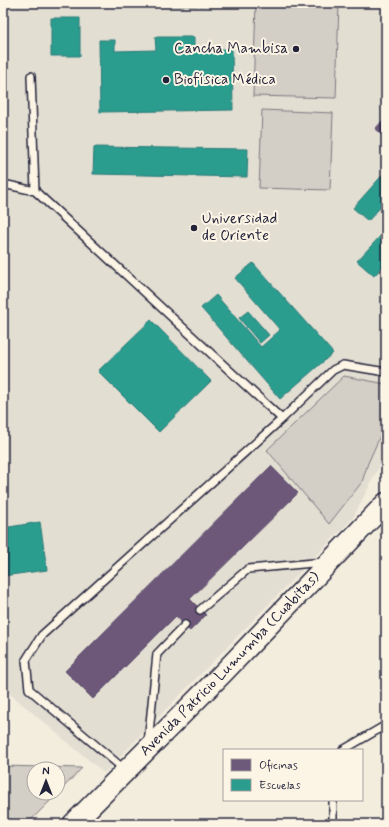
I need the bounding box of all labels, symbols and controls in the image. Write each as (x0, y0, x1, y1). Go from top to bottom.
place label: Cancha Mambisa (174, 39, 288, 59)
marker: Cancha Mambisa (291, 44, 301, 54)
place label: Biofísica Médica (174, 70, 276, 90)
marker: Biofísica Médica (161, 75, 171, 85)
place label: Universidad de Oriente (202, 209, 277, 246)
marker: Universidad de Oriente (189, 223, 199, 233)
street label: Avenida Patricio Lumumba (Cuabitas) (136, 567, 325, 761)
legend (223, 749, 363, 801)
text: Oficinas (259, 758, 298, 774)
north arrow (26, 761, 66, 801)
text: N (42, 765, 50, 779)
text: Escuelas (259, 778, 301, 794)

